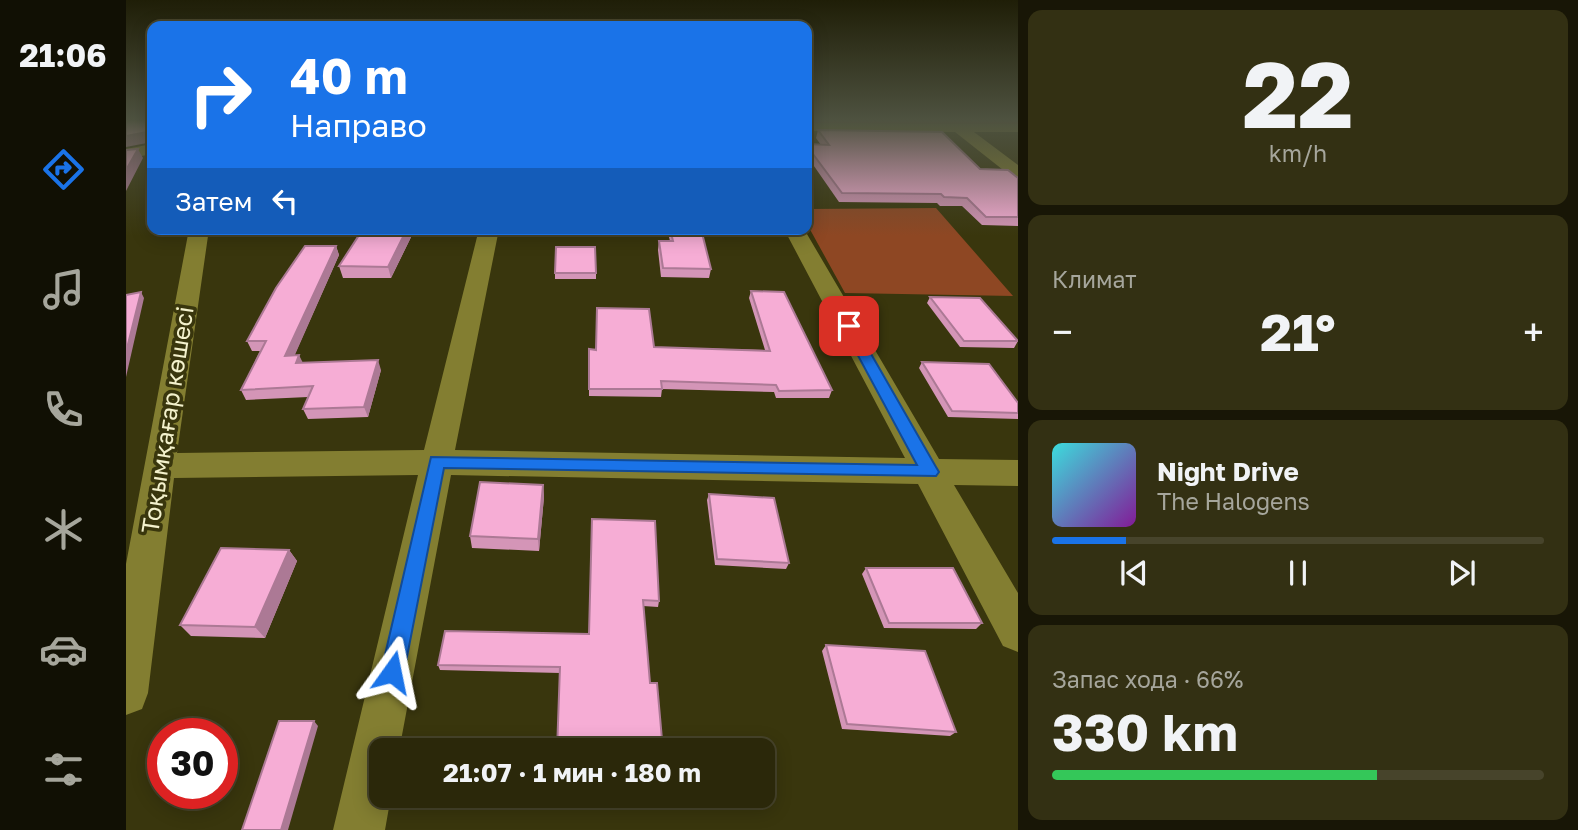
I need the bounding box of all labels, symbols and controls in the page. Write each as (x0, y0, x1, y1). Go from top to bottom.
text: 21:06 (19, 36, 107, 74)
text: 22 (1242, 39, 1354, 148)
text: 40 m (290, 46, 408, 105)
icon: right (175, 49, 266, 140)
text: Направо (290, 106, 427, 144)
text: km/h (1269, 139, 1327, 167)
icon: directions (39, 145, 88, 194)
icon: left (266, 182, 304, 220)
text: Затем (175, 186, 252, 217)
icon: music (39, 265, 88, 314)
text: Климат (1052, 265, 1137, 293)
pin (819, 296, 879, 356)
text: 21° (1260, 300, 1336, 362)
street label: Тоқымқағар көшесі (134, 304, 199, 535)
icon: arrive (830, 307, 868, 345)
text: − (1052, 309, 1073, 354)
text: + (1523, 309, 1544, 354)
icon: phone (39, 385, 88, 434)
text: Night Drive (1157, 456, 1299, 487)
text: The Halogens (1157, 487, 1310, 515)
icon: climate (39, 505, 88, 554)
icon: previous (1115, 554, 1153, 592)
icon: pause (1279, 554, 1317, 592)
icon: next (1443, 554, 1481, 592)
icon: car (39, 625, 88, 674)
position arrow (355, 635, 429, 709)
text: Запас хода · 66% (1052, 665, 1243, 693)
text: 330 km (1052, 700, 1238, 762)
speed limit sign: 30 (147, 718, 238, 809)
icon: filters (39, 745, 88, 794)
text: 21:07 · 1 мин · 180 m (443, 757, 701, 788)

